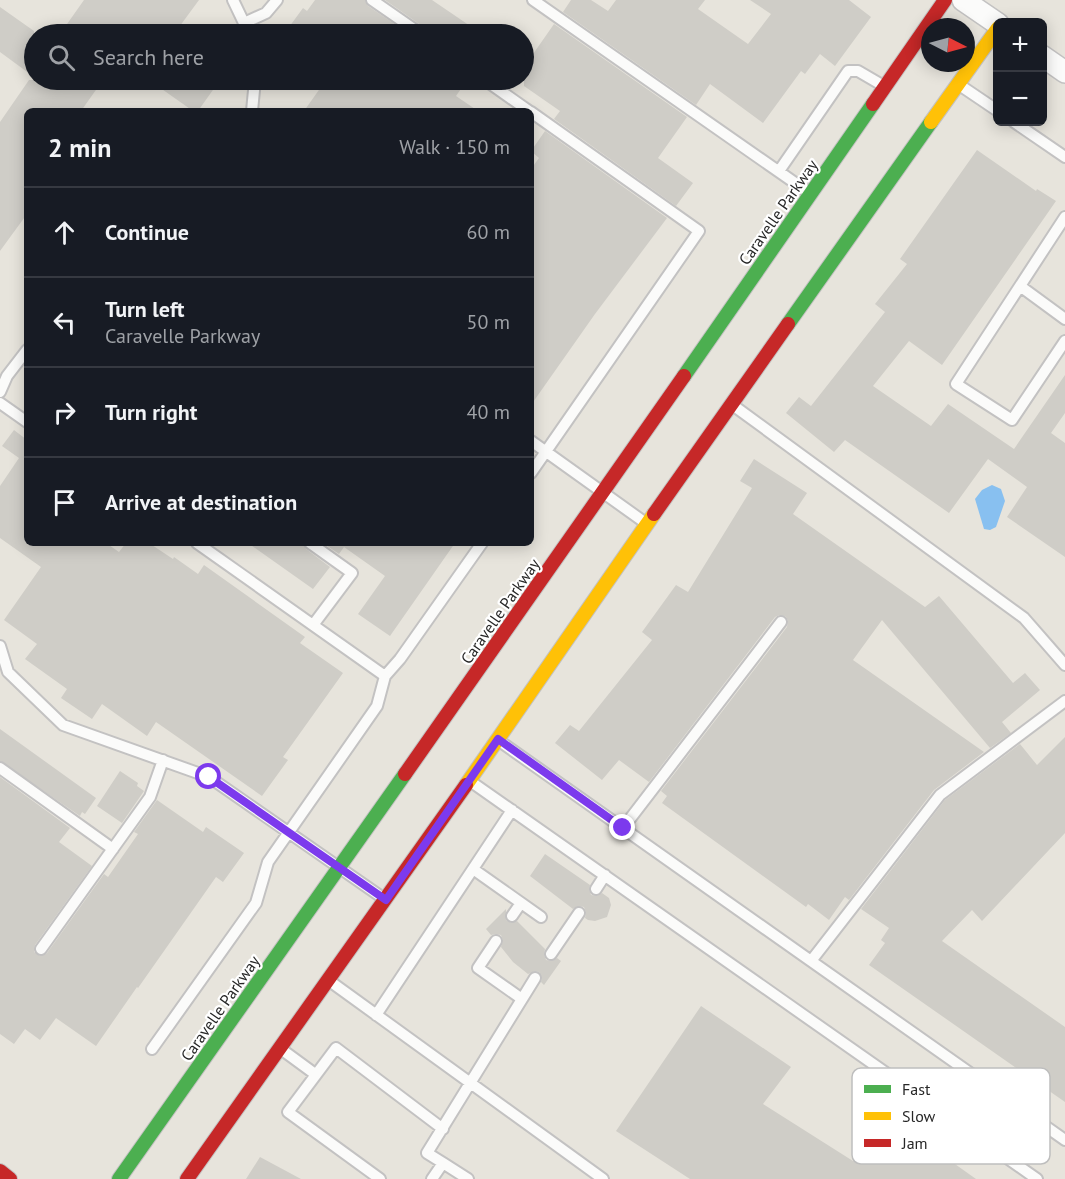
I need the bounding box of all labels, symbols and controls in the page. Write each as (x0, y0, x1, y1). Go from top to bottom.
north arrow (921, 18, 975, 72)
map controls (993, 18, 1047, 126)
button: + (993, 18, 1047, 72)
search box (24, 24, 534, 90)
icon: search (45, 41, 78, 74)
text: Search here (93, 43, 204, 71)
button: − (993, 72, 1047, 126)
text: 2 min (48, 131, 111, 164)
text: Walk · 150 m (399, 134, 510, 160)
street label: Caravelle Parkway (734, 155, 822, 269)
icon: ahead (48, 216, 81, 249)
text: Continue (105, 218, 189, 246)
text: 60 m (467, 219, 510, 245)
text: Turn left (105, 295, 185, 323)
icon: left (48, 306, 81, 339)
text: 50 m (467, 309, 510, 335)
text: Caravelle Parkway (105, 323, 260, 349)
icon: right (48, 396, 81, 429)
text: Turn right (105, 398, 197, 426)
text: 40 m (467, 399, 510, 425)
icon: arrive (48, 486, 81, 519)
text: Arrive at destination (105, 488, 297, 516)
street label: Caravelle Parkway (456, 554, 544, 668)
route start (195, 763, 221, 789)
route end (609, 814, 635, 840)
street label: Caravelle Parkway (176, 951, 264, 1065)
legend (852, 1068, 1050, 1164)
text: Fast (902, 1079, 931, 1099)
text: Slow (902, 1106, 936, 1126)
text: Jam (901, 1133, 928, 1153)

